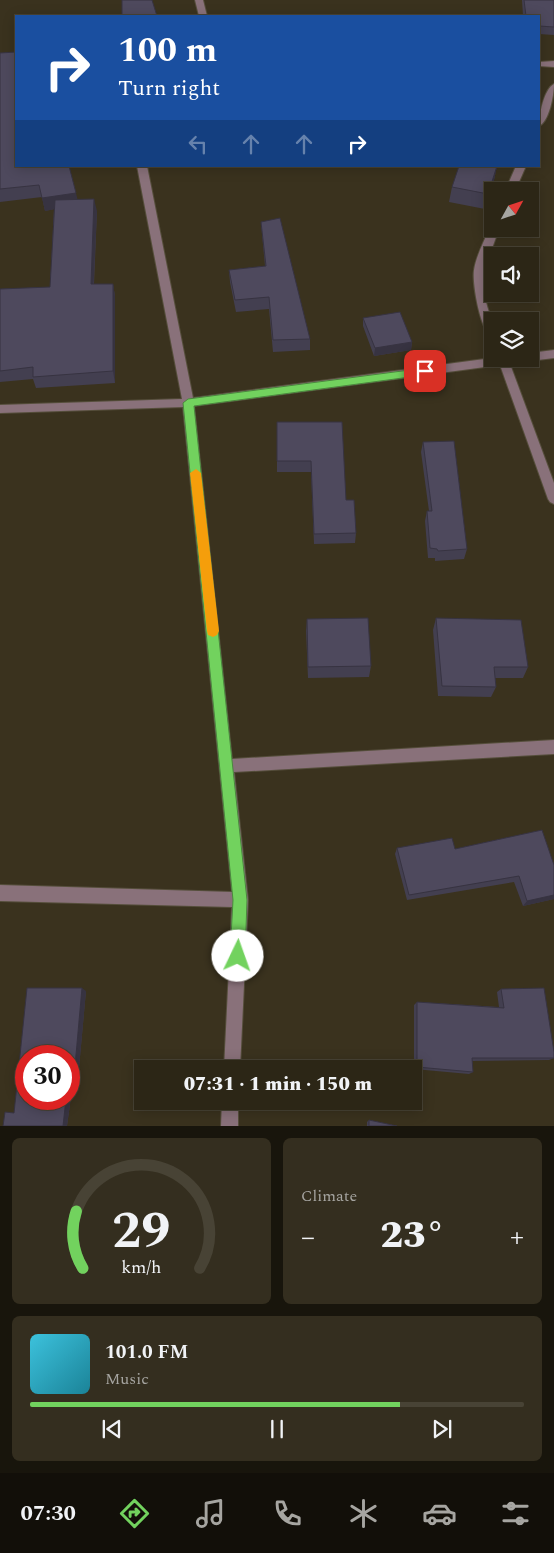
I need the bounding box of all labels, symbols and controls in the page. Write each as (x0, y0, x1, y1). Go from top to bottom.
text: 100 m (118, 24, 217, 77)
icon: right (35, 35, 100, 100)
text: Turn right (118, 72, 220, 105)
icon: left (184, 130, 212, 158)
icon: ahead (237, 130, 265, 158)
icon: ahead (290, 130, 318, 158)
icon: right (343, 130, 371, 158)
north arrow (484, 182, 539, 238)
map controls (484, 182, 539, 367)
button: sound (484, 247, 539, 302)
button: layers (484, 312, 539, 367)
pin (404, 350, 446, 392)
icon: arrive (411, 357, 439, 385)
position arrow (211, 929, 263, 981)
speed limit sign: 30 (15, 1045, 80, 1110)
text: 07:31 · 1 min · 150 m (184, 1070, 372, 1099)
text: Climate (301, 1184, 357, 1208)
text: 29 (112, 1192, 171, 1271)
text: 23° (380, 1207, 445, 1265)
text: − (301, 1216, 315, 1259)
text: + (510, 1216, 524, 1259)
text: km/h (121, 1254, 162, 1281)
text: 101.0 FM (105, 1338, 188, 1367)
text: Music (105, 1367, 149, 1391)
icon: previous (98, 1415, 126, 1443)
icon: pause (263, 1415, 291, 1443)
icon: next (428, 1415, 456, 1443)
icon: directions (117, 1496, 152, 1531)
icon: music (193, 1496, 228, 1531)
icon: phone (270, 1496, 305, 1531)
icon: climate (346, 1496, 381, 1531)
icon: car (422, 1496, 457, 1531)
icon: filters (498, 1496, 533, 1531)
text: 07:30 (21, 1497, 76, 1530)

